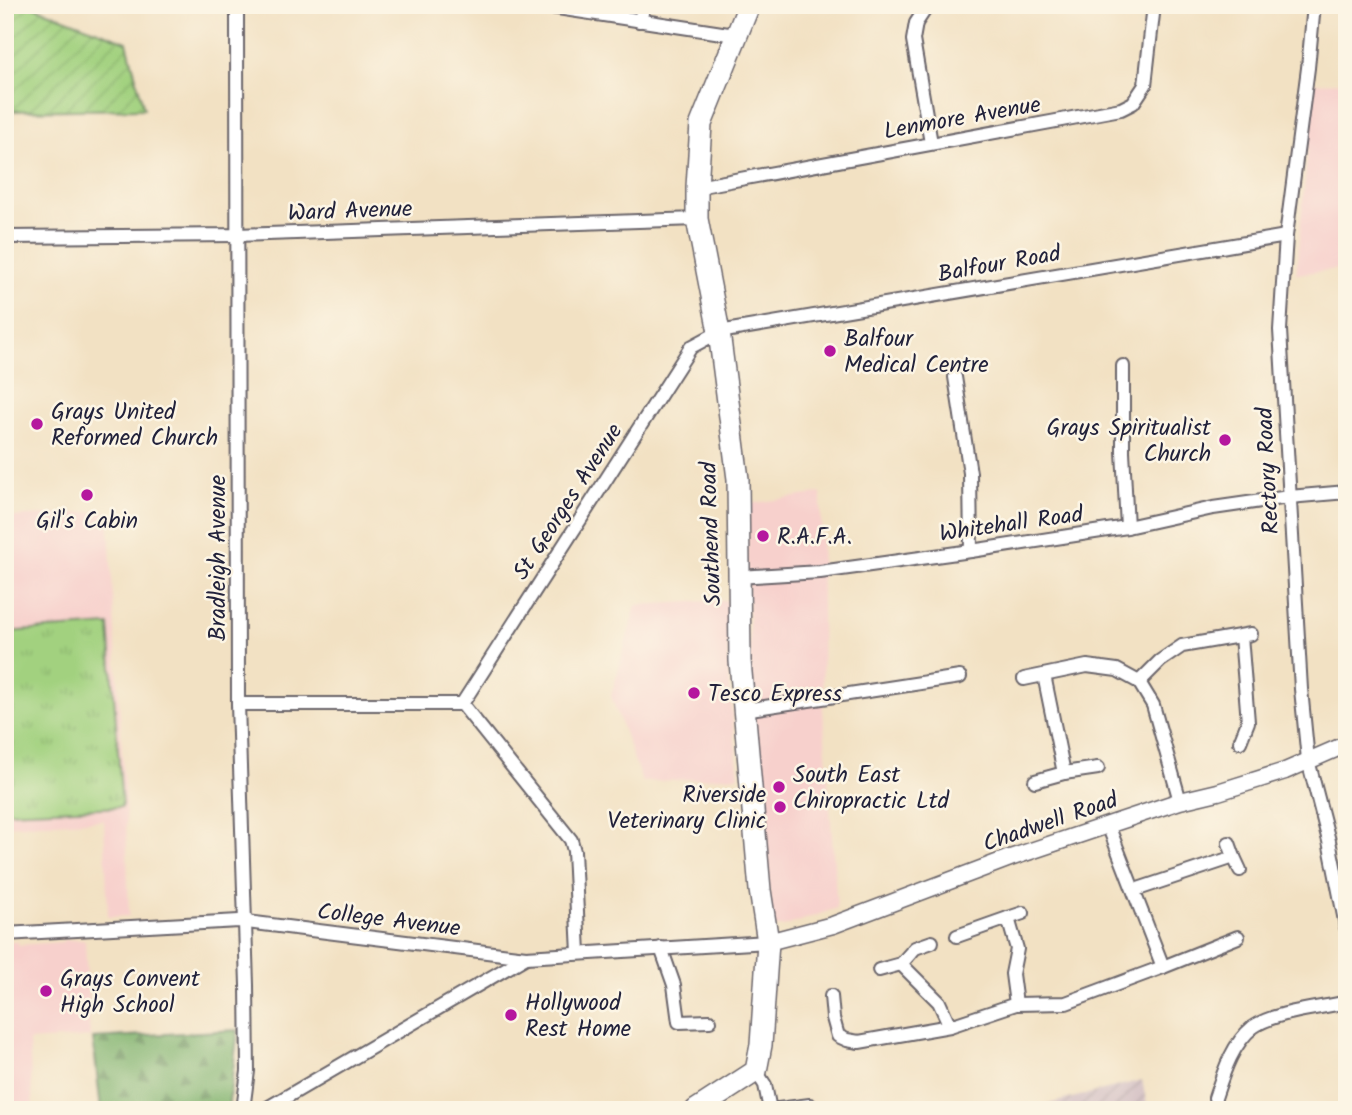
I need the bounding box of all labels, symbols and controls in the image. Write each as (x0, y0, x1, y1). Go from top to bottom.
street label: Lenmore Avenue (881, 87, 1044, 150)
street label: Ward Avenue (287, 192, 413, 232)
street label: Balfour Road (935, 236, 1064, 293)
place label: Balfour Medical Centre (844, 322, 989, 384)
marker: Balfour Medical Centre (822, 343, 838, 359)
place label: Grays United Reformed Church (51, 395, 218, 457)
street label: Rectory Road (1248, 406, 1290, 535)
place label: Grays Spiritualist Church (1046, 411, 1212, 473)
marker: Grays United Reformed Church (29, 416, 45, 432)
street label: St Georges Avenue (504, 416, 633, 588)
marker: Grays Spiritualist Church (1217, 432, 1233, 448)
street label: Southend Road (691, 461, 733, 607)
street label: Bradleigh Avenue (201, 475, 237, 641)
marker: Gil's Cabin (79, 487, 95, 503)
street label: Whitehall Road (937, 497, 1086, 553)
place label: Gil's Cabin (36, 504, 138, 540)
place label: R.A.F.A. (777, 520, 852, 556)
marker: R.A.F.A. (755, 528, 771, 544)
place label: Tesco Express (708, 677, 842, 713)
marker: Tesco Express (686, 685, 702, 701)
place label: South East Chiropractic Ltd (793, 758, 950, 820)
place label: Riverside Veterinary Clinic (608, 778, 766, 840)
marker: South East Chiropractic Ltd (771, 779, 787, 795)
street label: Chadwell Road (978, 783, 1124, 863)
marker: Riverside Veterinary Clinic (772, 799, 788, 815)
street label: College Avenue (315, 894, 462, 948)
place label: Grays Convent High School (60, 962, 201, 1024)
marker: Grays Convent High School (38, 983, 54, 999)
place label: Hollywood Rest Home (525, 986, 631, 1048)
marker: Hollywood Rest Home (503, 1007, 519, 1023)

